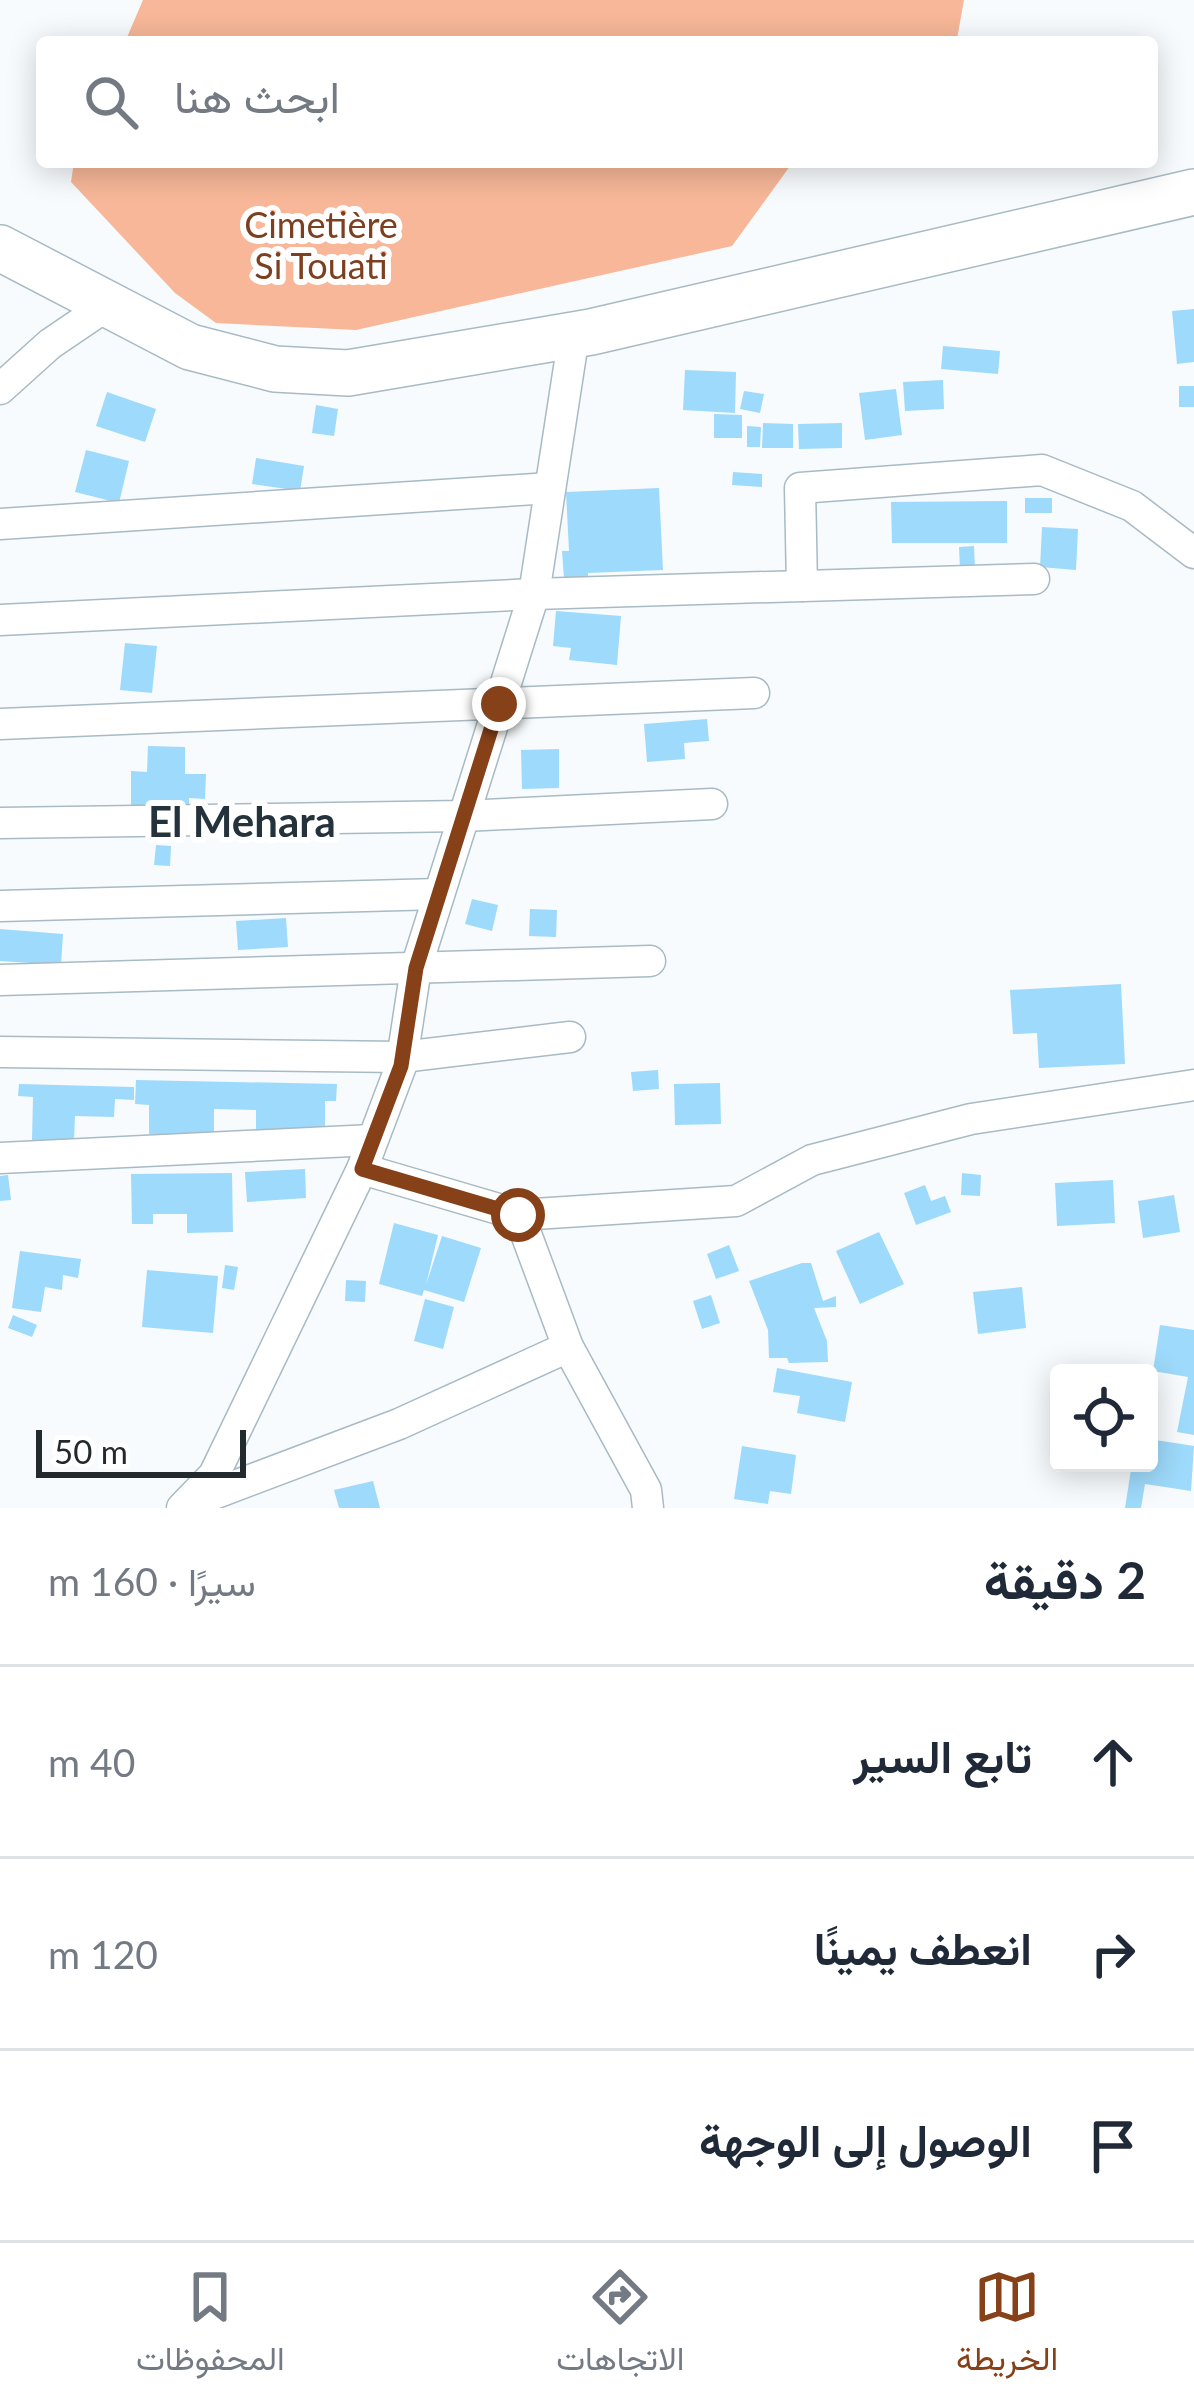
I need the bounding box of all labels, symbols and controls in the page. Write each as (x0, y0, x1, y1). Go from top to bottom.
search box (36, 36, 1158, 168)
icon: search (78, 69, 144, 135)
text: ابحث هنا (174, 69, 340, 123)
park label: Cimetière Si Touati (244, 202, 398, 287)
route end (472, 677, 526, 731)
district label: El Mehara (148, 796, 336, 846)
route start (491, 1188, 545, 1242)
map controls (1050, 1364, 1158, 1472)
button: locate (1050, 1364, 1158, 1472)
scale bar (36, 1424, 246, 1477)
text: 50 m (54, 1431, 128, 1471)
text: 2 دقيقة (984, 1549, 1146, 1610)
text: سيرًا · 160 m (48, 1558, 256, 1604)
text: تابع السير (853, 1729, 1032, 1783)
icon: ahead (1080, 1729, 1146, 1795)
text: 40 m (48, 1739, 135, 1785)
text: انعطف يمينًا (814, 1921, 1032, 1975)
icon: right (1080, 1921, 1146, 1987)
text: 120 m (48, 1931, 158, 1977)
text: الوصول إلى الوجهة (699, 2113, 1032, 2167)
icon: arrive (1080, 2113, 1146, 2179)
tab: المحفوظات (136, 2264, 285, 2388)
tab: الاتجاهات (556, 2264, 684, 2388)
tab: الخريطة (956, 2264, 1058, 2388)

